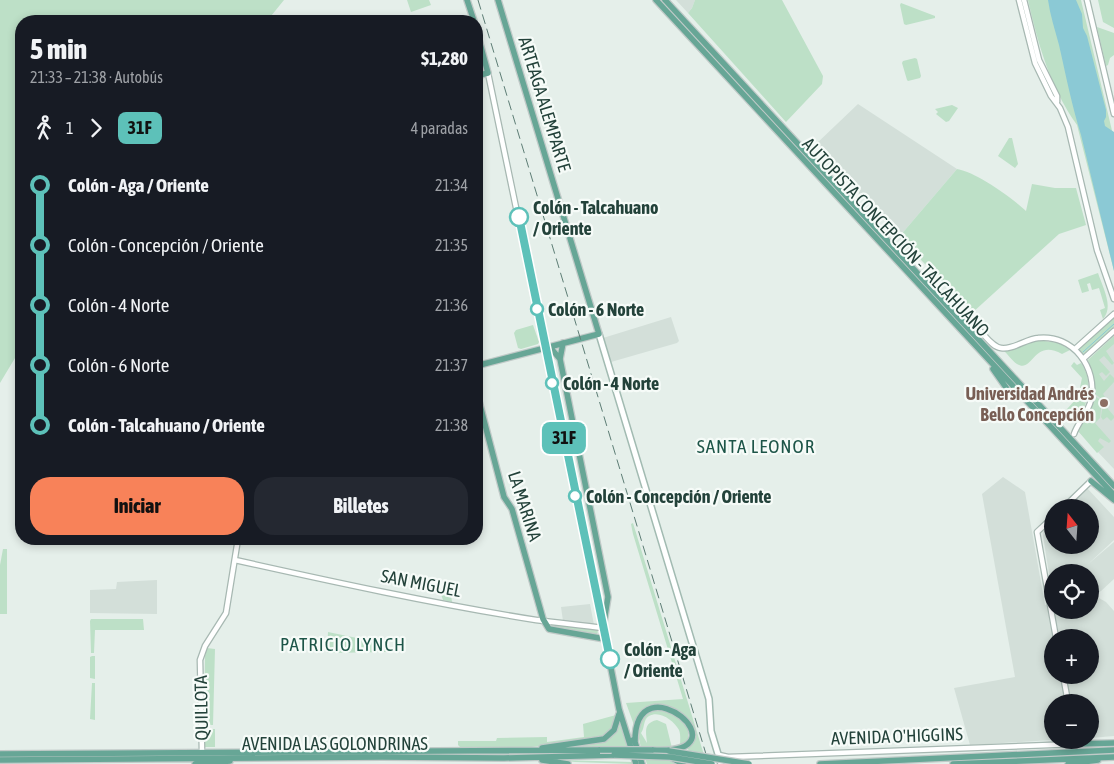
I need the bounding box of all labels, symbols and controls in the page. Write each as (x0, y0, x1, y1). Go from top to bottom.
text: 5 min (30, 33, 87, 65)
street label: ARTEAGA ALEMPARTE (514, 34, 576, 174)
text: $1,280 (421, 47, 468, 69)
text: 21:33 – 21:38 · Autobús (30, 68, 163, 86)
icon: walk (30, 114, 58, 142)
icon: forward (82, 114, 110, 142)
text: 31F (128, 117, 152, 138)
text: 1 (66, 119, 74, 137)
text: 4 paradas (411, 119, 468, 137)
street label: AUTOPISTA CONCEPCIÓN - TALCAHUANO (798, 133, 994, 341)
text: Colón - Aga / Oriente (68, 174, 209, 196)
text: 21:34 (435, 176, 468, 194)
place label: Colón - Talcahuano / Oriente (533, 197, 658, 239)
marker: Colón - Talcahuano / Oriente (509, 207, 529, 227)
text: Colón - Concepción / Oriente (68, 234, 264, 256)
text: 21:35 (435, 236, 468, 254)
text: Colón - 4 Norte (68, 294, 169, 316)
text: 21:36 (435, 296, 468, 314)
place label: Colón - 6 Norte (548, 299, 644, 320)
marker: Colón - 6 Norte (530, 302, 544, 316)
text: Colón - 6 Norte (68, 354, 169, 376)
text: 21:37 (435, 356, 468, 374)
place label: Colón - 4 Norte (563, 373, 659, 394)
marker: Colón - 4 Norte (545, 376, 559, 390)
place label: Universidad Andrés Bello Concepción (965, 383, 1095, 425)
marker: Universidad Andrés Bello Concepción (1098, 397, 1110, 409)
text: Colón - Talcahuano / Oriente (68, 414, 265, 436)
text: 21:38 (435, 416, 468, 434)
line badge: 31F (535, 422, 593, 454)
text: 31F (552, 427, 576, 448)
district label: SANTA LEONOR (697, 435, 815, 457)
street label: LA MARINA (504, 468, 546, 544)
button: Iniciar (30, 477, 244, 535)
button: Billetes (254, 477, 468, 535)
place label: Colón - Concepción / Oriente (586, 486, 771, 507)
marker: Colón - Concepción / Oriente (568, 489, 582, 503)
north arrow (1044, 499, 1099, 554)
map controls (1044, 499, 1099, 749)
button: locate (1044, 564, 1099, 619)
street label: SAN MIGUEL (379, 565, 463, 601)
button: + (1044, 629, 1099, 684)
district label: PATRICIO LYNCH (280, 633, 406, 655)
place label: Colón - Aga / Oriente (624, 639, 696, 681)
marker: Colón - Aga / Oriente (600, 649, 620, 669)
street label: QUILLOTA (190, 675, 212, 741)
button: − (1044, 694, 1099, 749)
street label: AVENIDA O'HIGGINS (831, 723, 964, 749)
street label: AVENIDA LAS GOLONDRINAS (242, 733, 428, 754)

